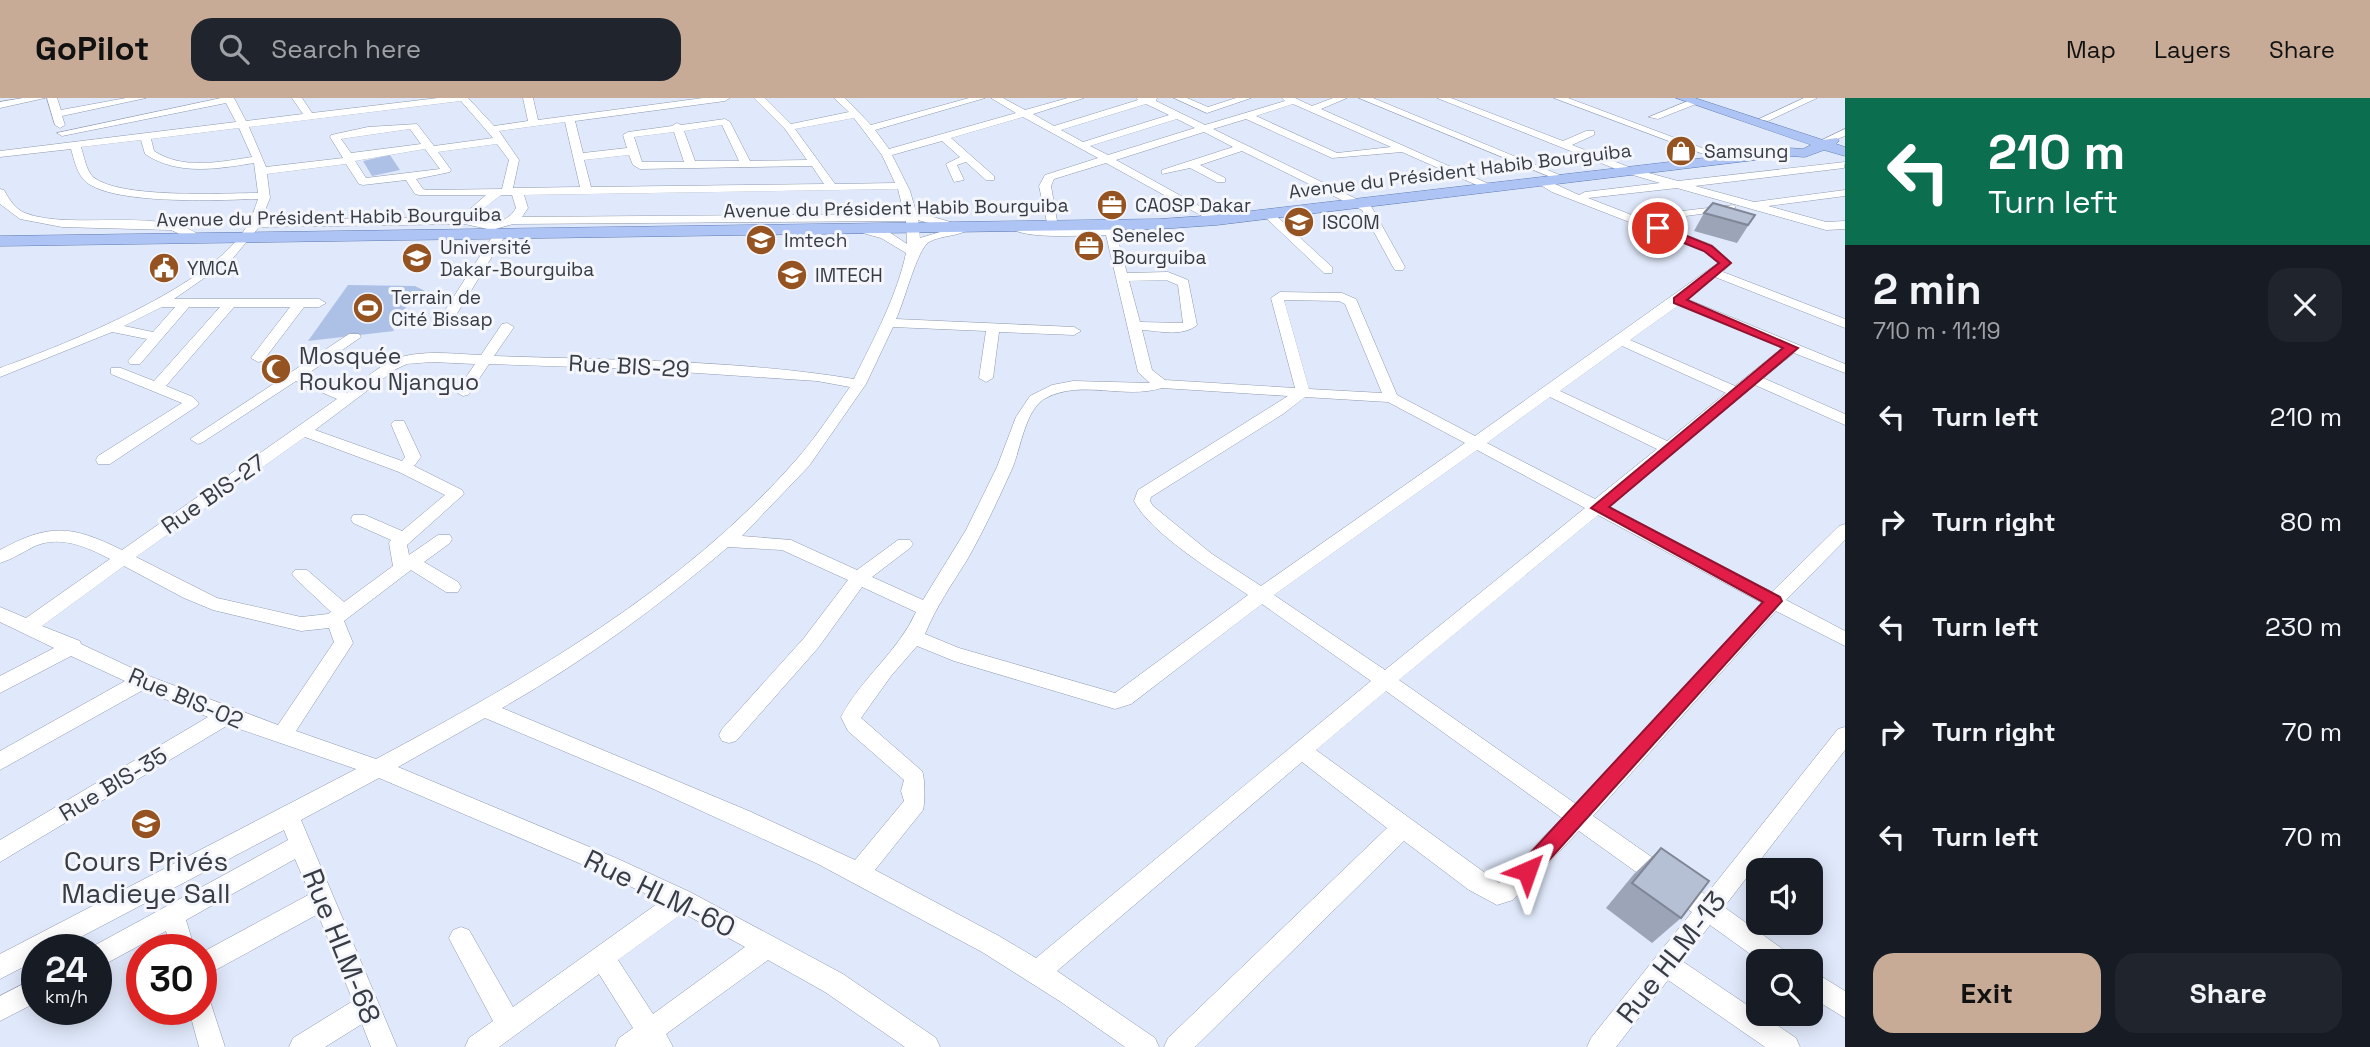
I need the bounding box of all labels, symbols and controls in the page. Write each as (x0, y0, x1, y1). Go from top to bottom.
search box (191, 18, 681, 81)
text: GoPilot (35, 28, 149, 70)
icon: search (215, 30, 253, 68)
text: Search here (271, 32, 421, 66)
text: Map (2066, 34, 2116, 65)
text: Layers (2154, 34, 2231, 65)
text: Share (2269, 34, 2335, 65)
text: 210 m (1988, 121, 2125, 183)
icon: left (1873, 126, 1964, 217)
shop icon: Samsung (1664, 134, 1698, 168)
street label: Avenue du Président Habib Bourguiba (1287, 138, 1633, 204)
place label: Samsung (1704, 139, 1788, 164)
text: Turn left (1988, 182, 2118, 222)
office icon: CAOSP Dakar (1095, 188, 1129, 222)
street label: Avenue du Président Habib Bourguiba (723, 192, 1069, 224)
place label: CAOSP Dakar (1135, 193, 1251, 218)
pin (1628, 198, 1688, 258)
street label: Avenue du Président Habib Bourguiba (156, 201, 502, 233)
school or university icon: ISCOM (1282, 205, 1316, 239)
icon: arrive (1639, 209, 1677, 247)
place label: ISCOM (1322, 210, 1380, 235)
school or university icon: Imtech (744, 223, 778, 257)
place label: Senelec Bourguiba (1112, 223, 1206, 270)
place label: Imtech (784, 228, 847, 253)
office icon: Senelec Bourguiba (1072, 229, 1106, 263)
place label: Université Dakar-Bourguiba (440, 235, 594, 282)
school or university icon: Université Dakar-Bourguiba (400, 241, 434, 275)
public building icon: YMCA (147, 251, 181, 285)
place label: YMCA (187, 256, 239, 281)
school or university icon: IMTECH (775, 258, 809, 292)
place label: IMTECH (815, 263, 883, 288)
text: 2 min (1873, 263, 1982, 316)
button: close (2268, 268, 2342, 342)
place label: Terrain de Cité Bissap (391, 285, 493, 332)
sports icon: Terrain de Cité Bissap (351, 291, 385, 325)
text: 710 m · 11:19 (1873, 316, 2001, 346)
place label: Mosquée Roukou Njanguo (299, 341, 479, 397)
street label: Rue BIS-29 (568, 348, 690, 384)
mosque icon: Mosquée Roukou Njanguo (259, 352, 293, 386)
icon: left (1873, 398, 1911, 436)
text: Turn left (1932, 400, 2039, 434)
text: 210 m (2270, 400, 2342, 434)
street label: Rue BIS-27 (155, 447, 271, 541)
icon: right (1873, 503, 1911, 541)
text: Turn right (1932, 505, 2056, 539)
text: 80 m (2280, 505, 2342, 539)
icon: left (1873, 608, 1911, 646)
text: Turn left (1932, 610, 2039, 644)
text: 230 m (2265, 610, 2342, 644)
street label: Rue BIS-02 (124, 660, 248, 736)
icon: right (1873, 713, 1911, 751)
text: Turn right (1932, 715, 2056, 749)
text: 70 m (2282, 715, 2342, 749)
street label: Rue BIS-35 (53, 740, 173, 828)
school or university icon: Cours Privés Madieye Sall (129, 807, 163, 841)
icon: left (1873, 818, 1911, 856)
text: Turn left (1932, 820, 2039, 854)
text: 70 m (2282, 820, 2342, 854)
position arrow (1490, 834, 1564, 908)
street label: Rue HLM-60 (578, 841, 742, 945)
place label: Cours Privés Madieye Sall (61, 843, 231, 911)
map controls (1746, 858, 1823, 1026)
button: sound (1746, 858, 1823, 935)
street label: Rue HLM-68 (295, 863, 389, 1029)
street label: Rue HLM-13 (1608, 884, 1734, 1030)
speed limit sign: 30 (126, 934, 217, 1025)
text: 24 (45, 948, 88, 992)
button: search (1746, 949, 1823, 1026)
button: Exit (1873, 953, 2101, 1033)
button: Share (2115, 953, 2342, 1033)
text: km/h (45, 985, 88, 1008)

